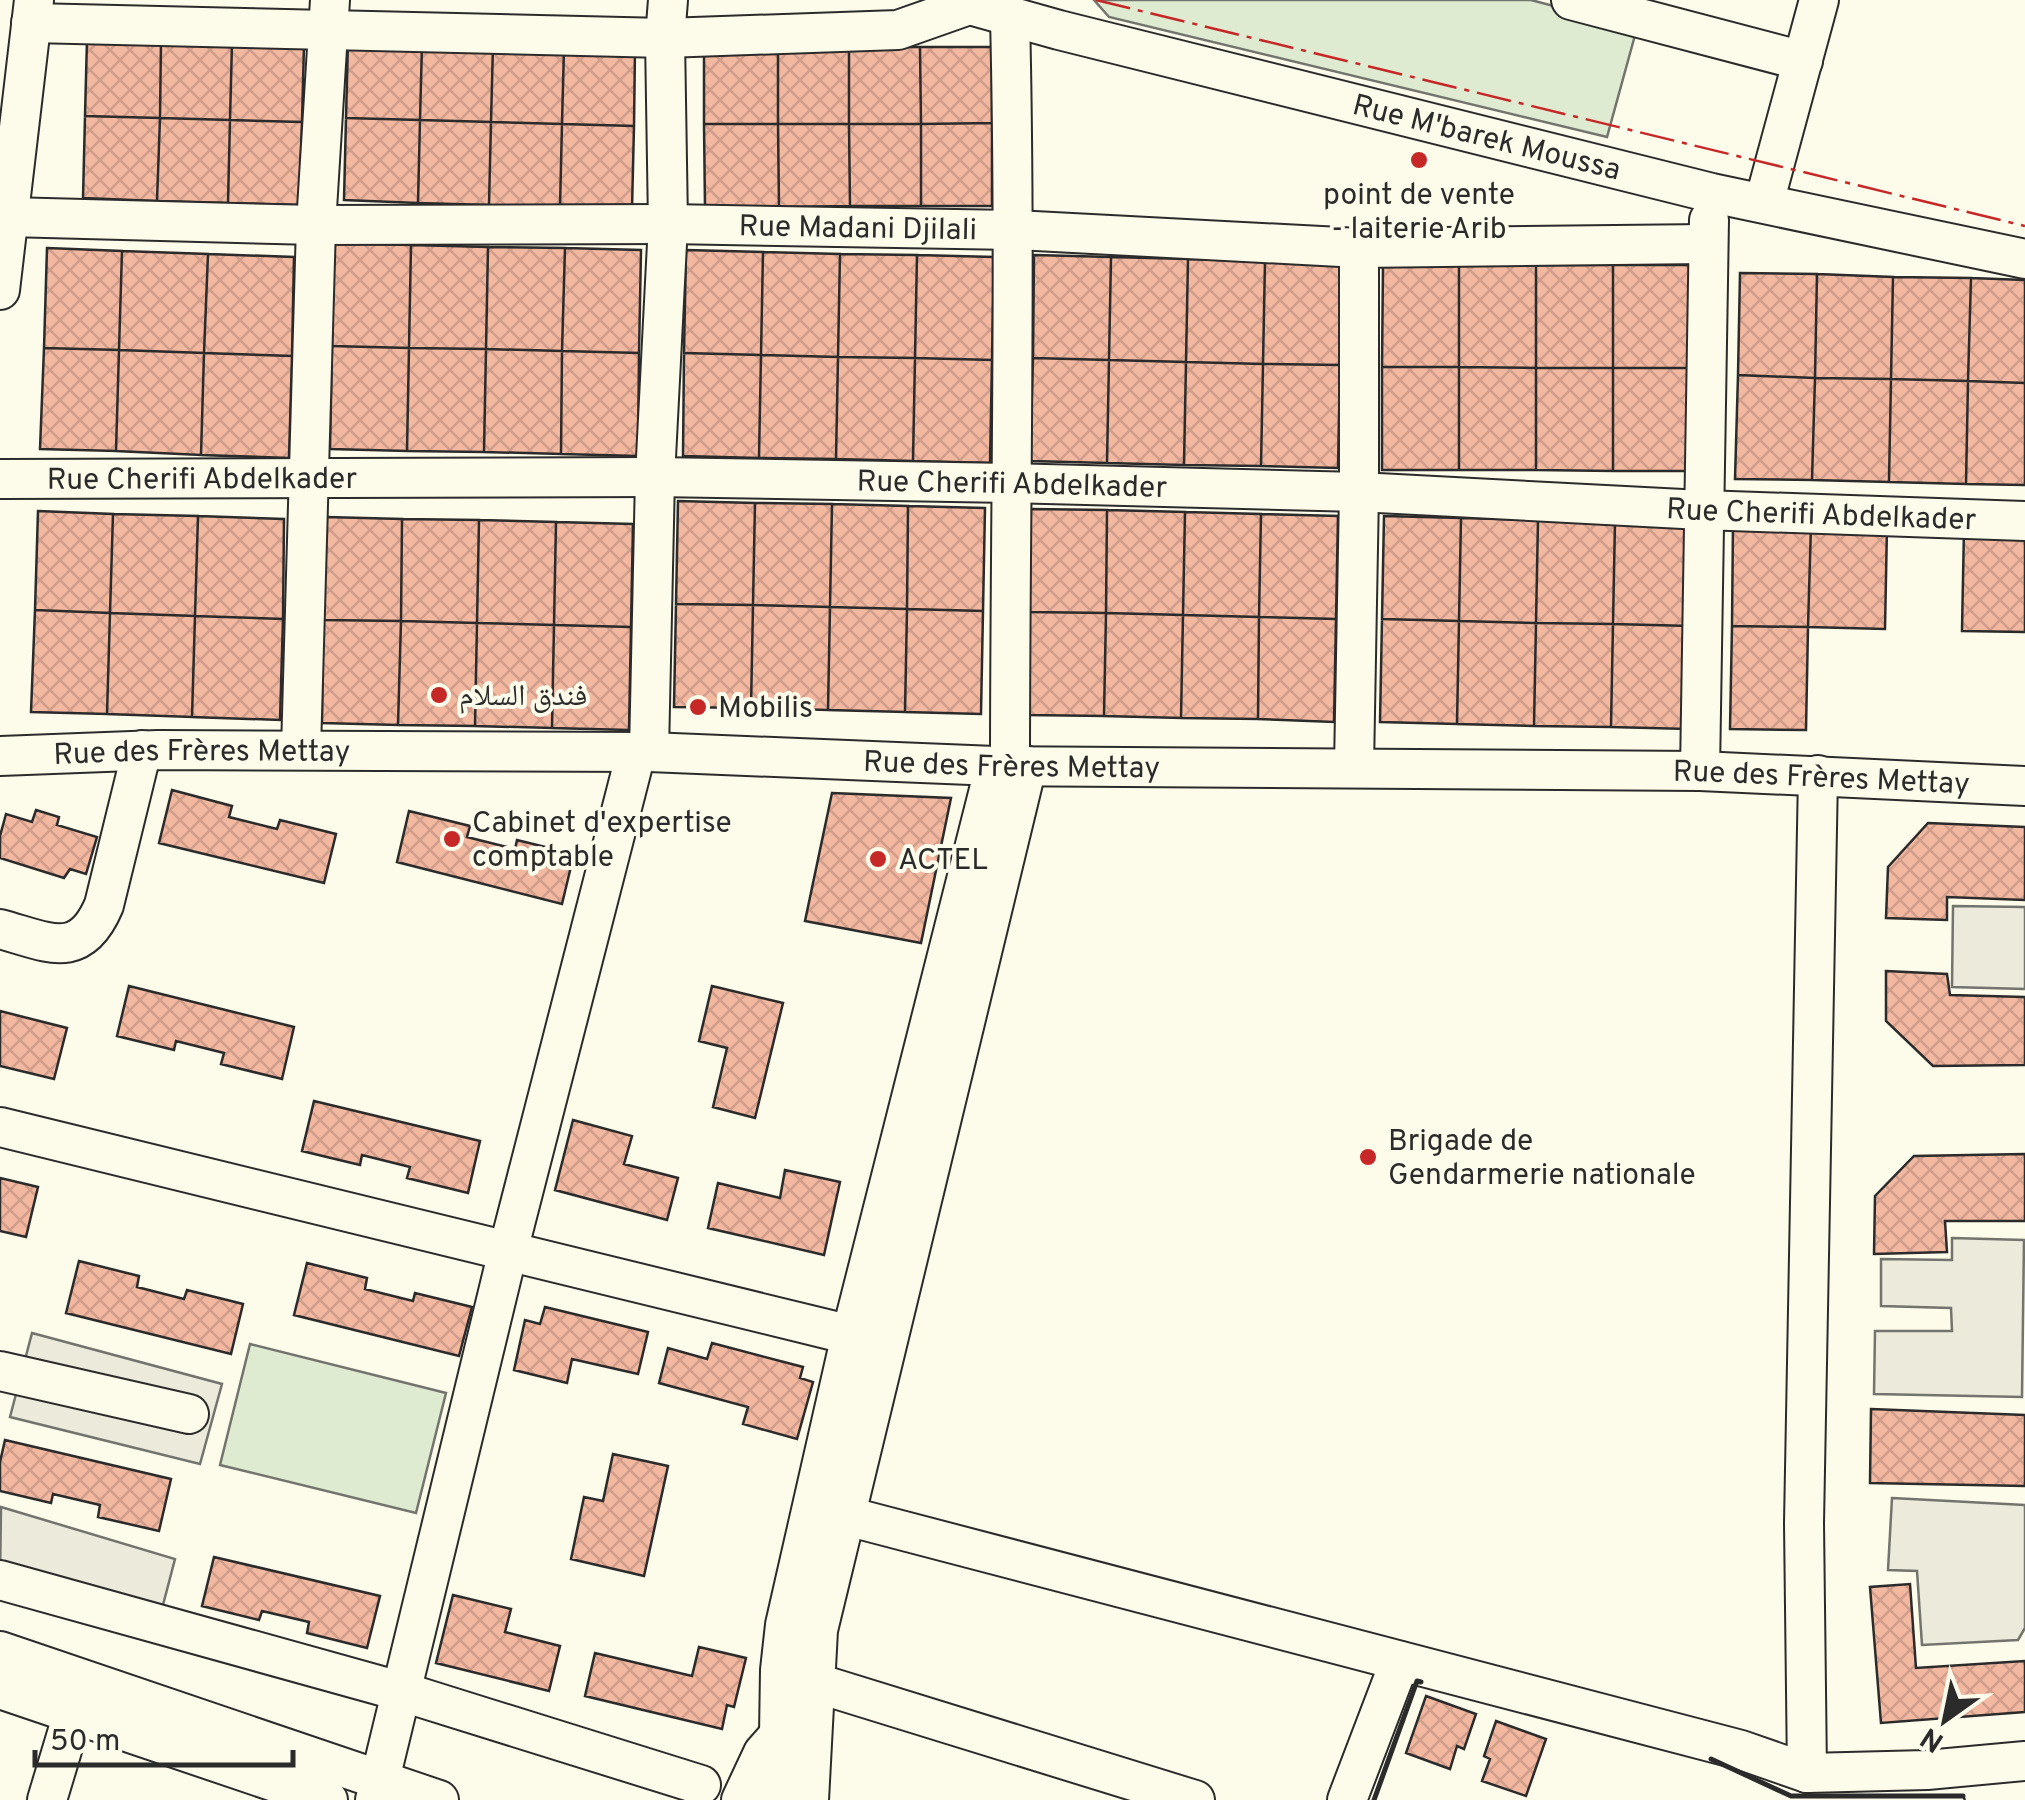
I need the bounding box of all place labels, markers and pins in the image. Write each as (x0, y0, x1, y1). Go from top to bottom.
marker: point de vente - laiterie Arib (1408, 149, 1430, 171)
place label: point de vente - laiterie Arib (1323, 178, 1515, 249)
place label: فندق السلام (459, 679, 587, 716)
marker: فندق السلام (428, 684, 450, 706)
place label: Mobilis (718, 691, 813, 728)
marker: Mobilis (687, 696, 709, 718)
place label: Cabinet d'expertise comptable (472, 806, 732, 877)
marker: Cabinet d'expertise comptable (441, 828, 463, 850)
place label: ACTEL (898, 843, 988, 880)
marker: ACTEL (867, 848, 889, 870)
place label: Brigade de Gendarmerie nationale (1388, 1124, 1696, 1195)
marker: Brigade de Gendarmerie nationale (1357, 1146, 1379, 1168)

